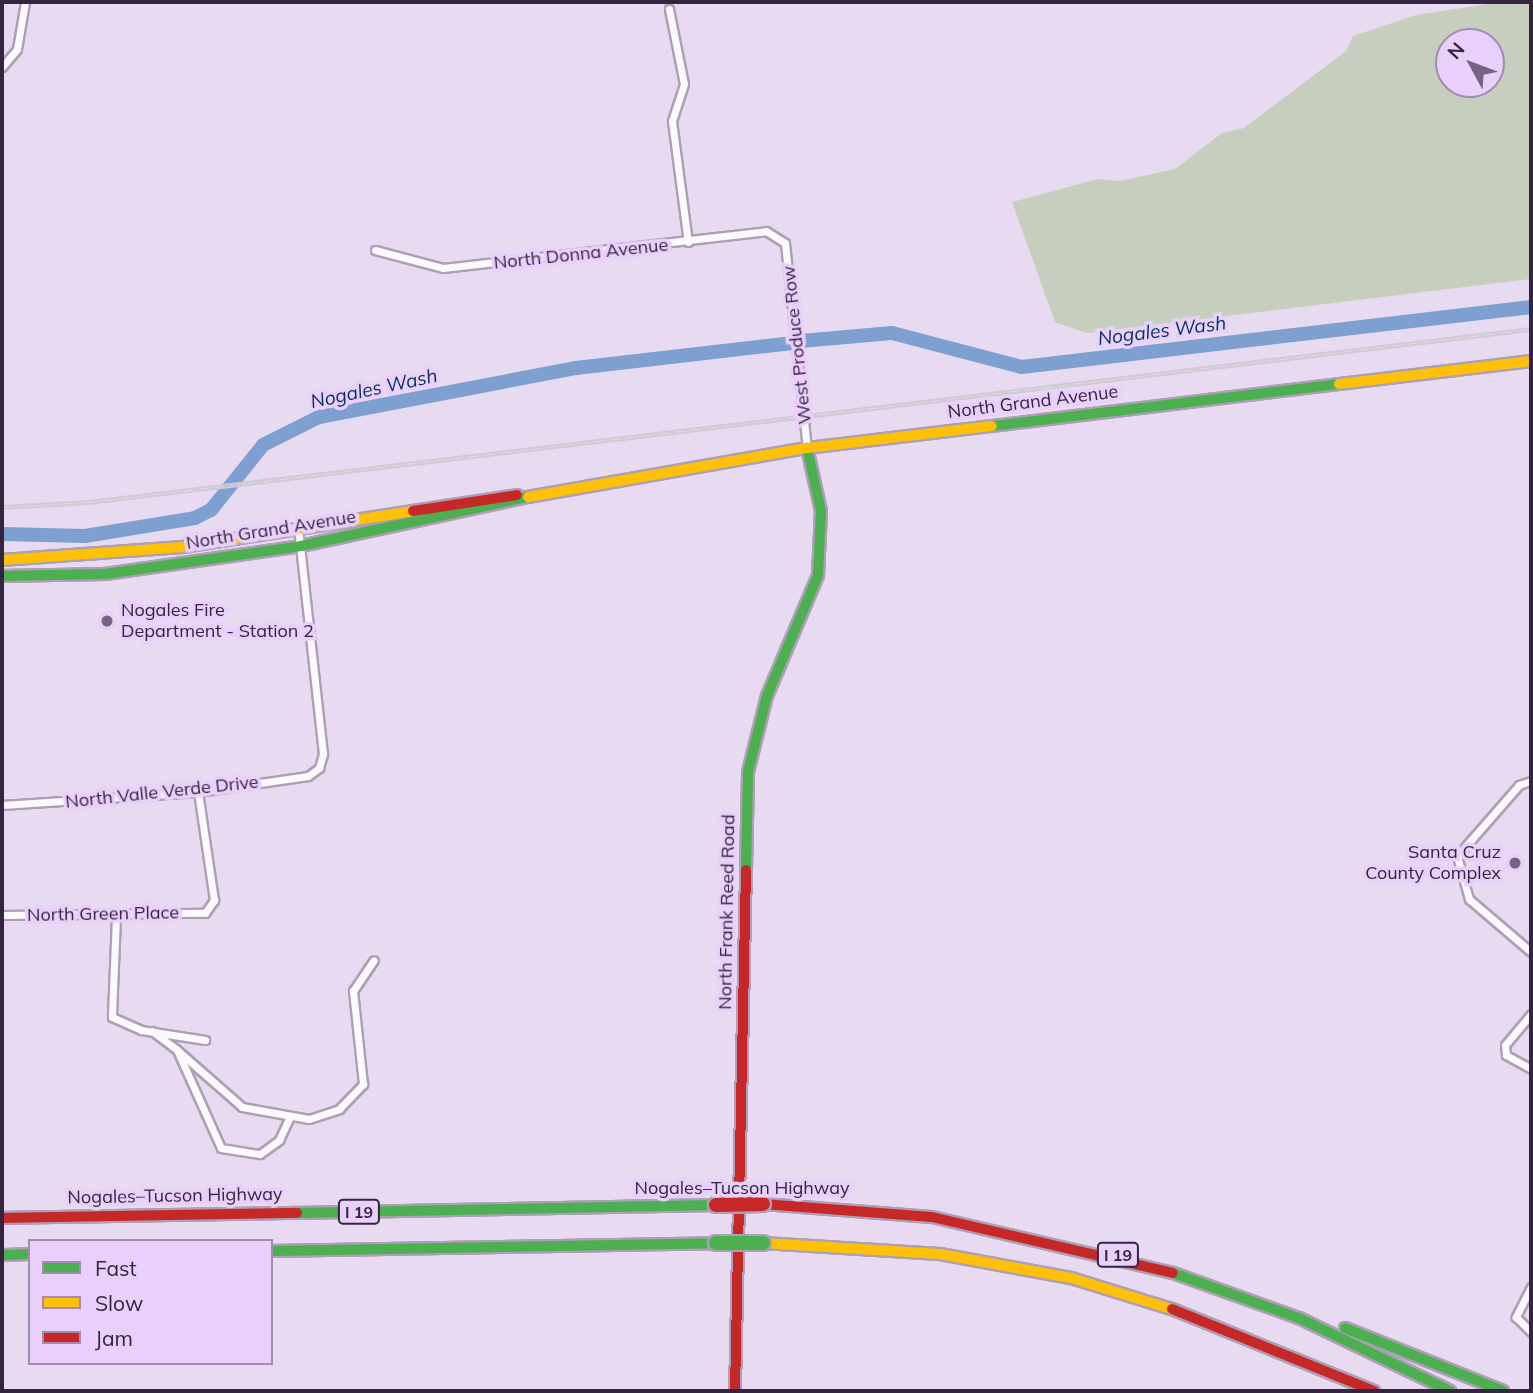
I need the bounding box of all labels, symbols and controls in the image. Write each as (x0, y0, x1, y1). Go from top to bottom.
north arrow (1435, 28, 1505, 98)
text: N (1442, 37, 1469, 64)
street label: North Donna Avenue (493, 234, 669, 274)
street label: West Produce Row (778, 265, 816, 425)
water label: Nogales Wash (1097, 312, 1227, 350)
water label: Nogales Wash (308, 364, 440, 414)
street label: North Grand Avenue (947, 381, 1119, 423)
street label: North Grand Avenue (185, 506, 357, 554)
place label: Nogales Fire Department - Station 2 (121, 600, 314, 642)
marker: Nogales Fire Department - Station 2 (99, 613, 115, 629)
street label: North Valle Verde Drive (64, 771, 260, 813)
street label: North Frank Reed Road (714, 814, 740, 1010)
place label: Santa Cruz County Complex (1365, 842, 1501, 884)
marker: Santa Cruz County Complex (1507, 855, 1523, 871)
street label: North Green Place (27, 902, 179, 926)
street label: Nogales–Tucson Highway (634, 1177, 850, 1199)
street label: Nogales–Tucson Highway (67, 1183, 283, 1209)
road number: I 19 (336, 1200, 382, 1224)
legend (28, 1239, 273, 1365)
road number: I 19 (1095, 1242, 1141, 1268)
text: Fast (95, 1255, 137, 1281)
text: Slow (95, 1290, 143, 1316)
text: Jam (95, 1325, 133, 1351)

